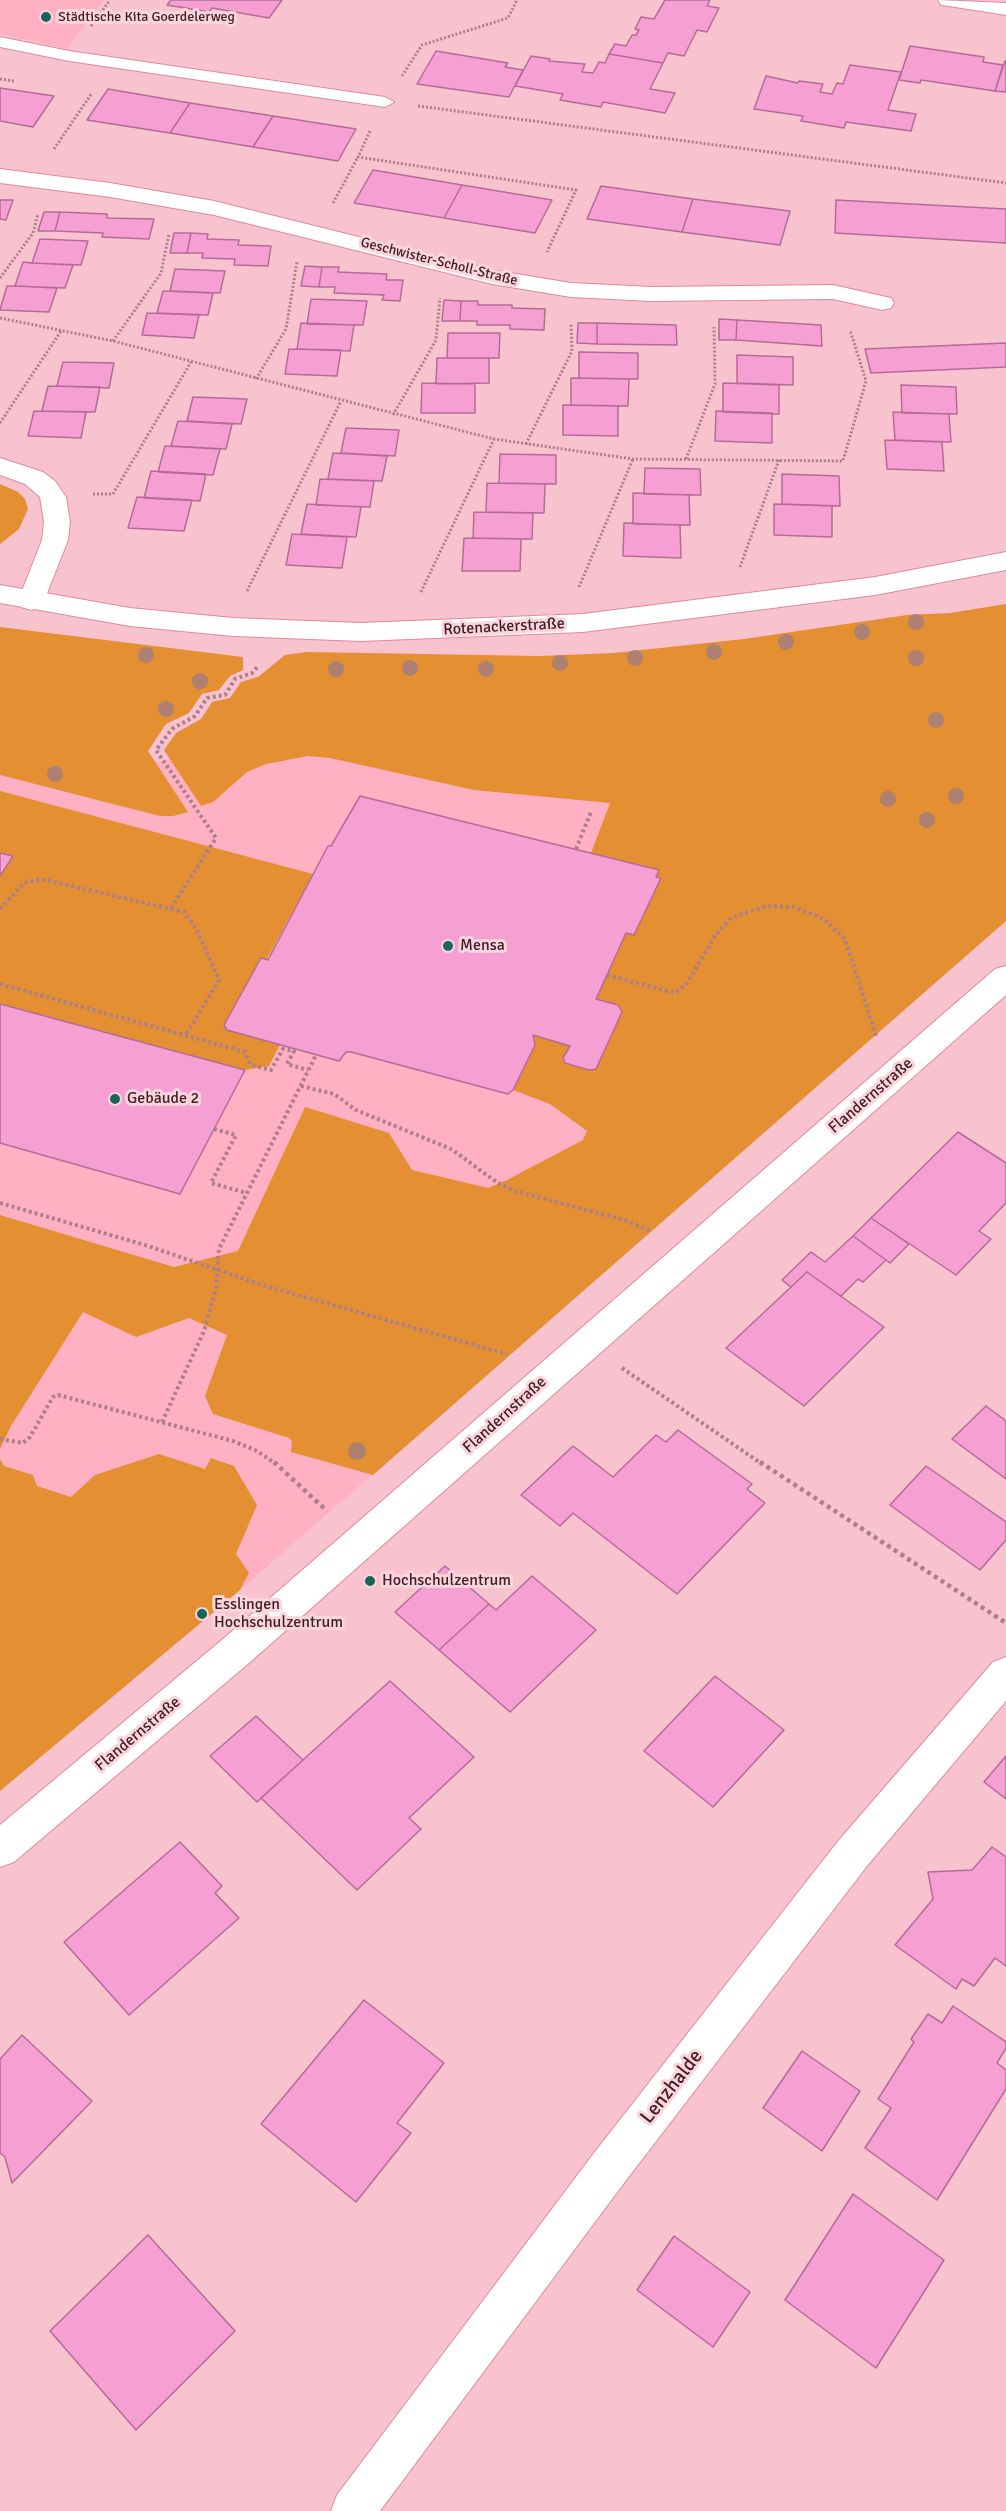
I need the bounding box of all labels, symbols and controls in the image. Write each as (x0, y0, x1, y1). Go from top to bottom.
place label: Städtische Kita Goerdelerweg (58, 9, 235, 25)
marker: Städtische Kita Goerdelerweg (39, 10, 53, 24)
street label: Geschwister-Scholl-Straße (359, 234, 519, 290)
street label: Rotenackerstraße (443, 614, 565, 640)
place label: Mensa (460, 936, 505, 956)
marker: Mensa (441, 939, 455, 953)
street label: Flandernstraße (825, 1054, 917, 1138)
place label: Gebäude 2 (127, 1089, 199, 1109)
marker: Gebäude 2 (108, 1092, 122, 1106)
street label: Flandernstraße (459, 1373, 551, 1457)
place label: Hochschulzentrum (382, 1571, 511, 1591)
marker: Hochschulzentrum (363, 1574, 377, 1588)
place label: Esslingen Hochschulzentrum (214, 1595, 343, 1633)
marker: Esslingen Hochschulzentrum (195, 1607, 209, 1621)
street label: Flandernstraße (91, 1693, 185, 1775)
street label: Lenzhalde (636, 2045, 708, 2129)

